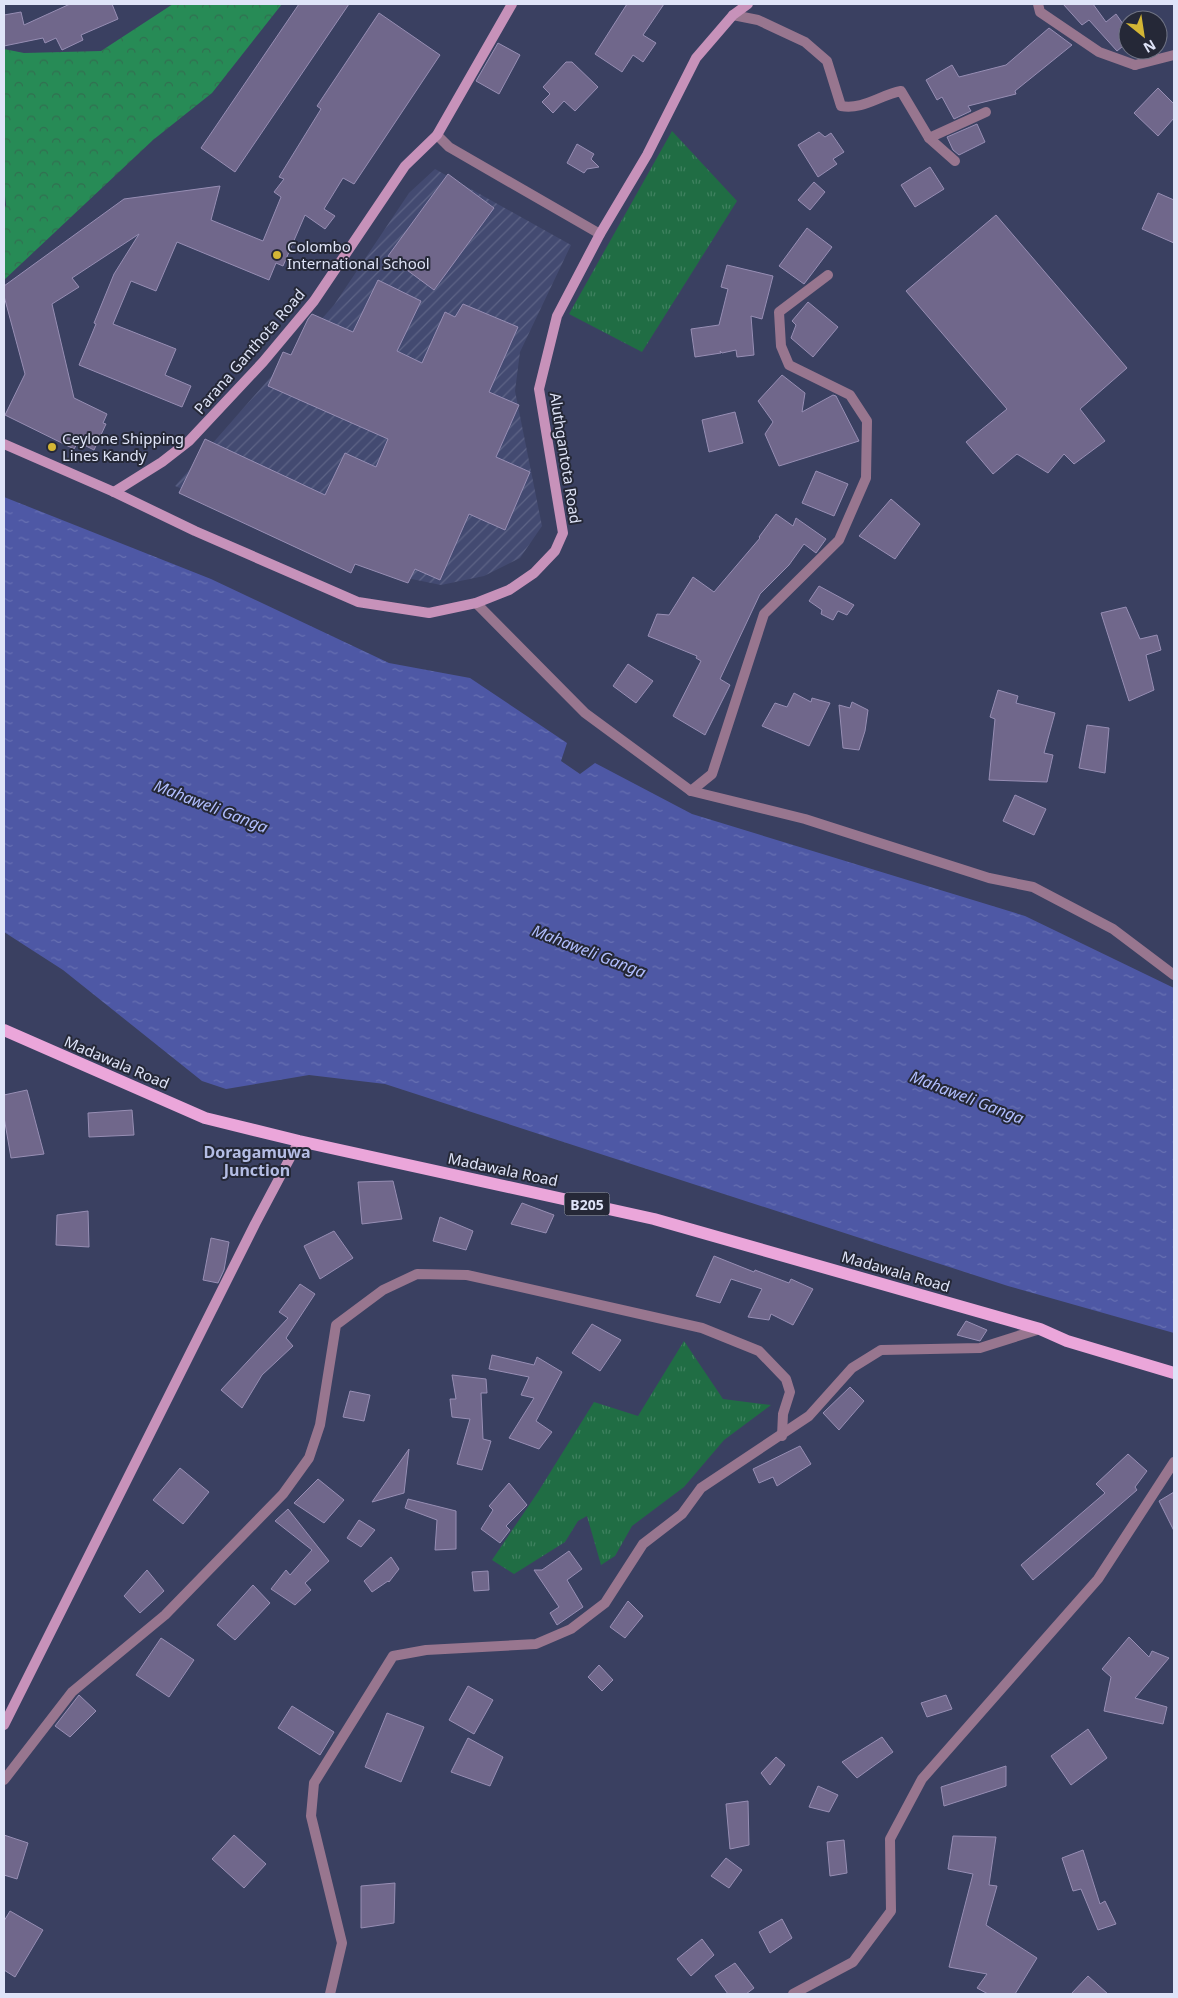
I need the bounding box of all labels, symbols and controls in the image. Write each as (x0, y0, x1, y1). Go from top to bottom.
north arrow (1118, 10, 1168, 60)
text: N (1140, 36, 1159, 58)
place label: Colombo International School (287, 236, 430, 273)
marker: Colombo International School (271, 249, 283, 261)
street label: Parana Ganthota Road (189, 284, 309, 418)
street label: Aluthgantota Road (546, 391, 586, 525)
place label: Ceylone Shipping Lines Kandy (62, 428, 184, 465)
marker: Ceylone Shipping Lines Kandy (46, 441, 58, 453)
water label: Mahaweli Ganga (151, 774, 271, 838)
water label: Mahaweli Ganga (529, 919, 649, 983)
street label: Madawala Road (61, 1031, 173, 1093)
water label: Mahaweli Ganga (907, 1065, 1027, 1129)
district label: Doragamuwa Junction (203, 1141, 311, 1181)
street label: Madawala Road (446, 1148, 560, 1190)
road number: B205 (564, 1192, 610, 1216)
street label: Madawala Road (839, 1246, 953, 1296)

